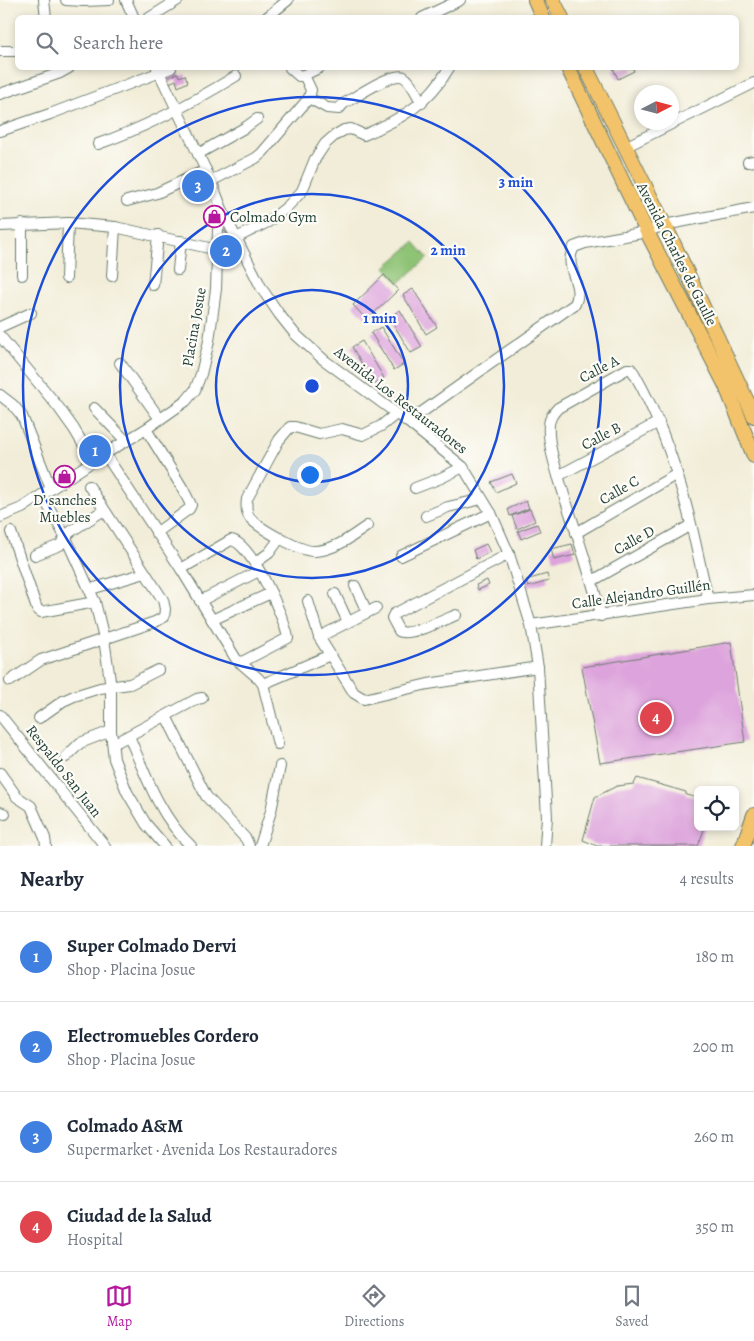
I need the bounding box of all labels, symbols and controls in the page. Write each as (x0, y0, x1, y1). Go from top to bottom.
search box (15, 15, 739, 70)
icon: search (33, 29, 61, 57)
text: Search here (73, 30, 163, 56)
north arrow (634, 85, 679, 130)
pin: 3 (182, 167, 214, 205)
text: 3 min (499, 172, 534, 192)
street label: Avenida Charles de Gaulle (632, 178, 722, 329)
shop icon: Colmado Gym (202, 205, 226, 229)
place label: Colmado Gym (230, 207, 318, 227)
pin: 2 (210, 232, 242, 270)
text: 2 min (430, 240, 466, 260)
street label: Placina Josue (177, 285, 211, 368)
text: 1 min (363, 308, 397, 328)
street label: Avenida Los Restauradores (329, 341, 472, 458)
street label: Calle A (576, 350, 623, 387)
centre of rings (303, 377, 321, 395)
street label: Calle B (578, 417, 624, 455)
pin: 1 (79, 432, 111, 470)
your location (297, 462, 323, 488)
shop icon: D’ sanches Muebles (53, 465, 77, 489)
street label: Calle C (595, 471, 643, 509)
place label: D’ sanches Muebles (33, 490, 97, 527)
street label: Calle D (610, 521, 658, 559)
street label: Calle Alejandro Guillén (570, 574, 712, 614)
pin: 4 (640, 699, 672, 737)
street label: Respaldo San Juan (22, 721, 106, 821)
map controls (694, 786, 739, 831)
button: locate (694, 786, 739, 831)
text: Nearby (20, 865, 83, 893)
text: 4 results (680, 868, 734, 890)
text: Super Colmado Dervi (67, 933, 237, 959)
text: 1 (33, 946, 39, 968)
text: 180 m (696, 946, 734, 968)
text: Shop · Placina Josue (67, 959, 195, 981)
text: Electromuebles Cordero (67, 1023, 259, 1049)
text: 2 (32, 1036, 40, 1058)
text: 200 m (693, 1036, 734, 1058)
text: Shop · Placina Josue (67, 1049, 195, 1071)
text: Colmado A&M (67, 1113, 183, 1139)
text: 3 (33, 1126, 39, 1148)
text: 260 m (694, 1126, 734, 1148)
text: Supermarket · Avenida Los Restauradores (67, 1139, 337, 1161)
text: Ciudad de la Salud (67, 1203, 212, 1229)
text: 4 (32, 1216, 40, 1238)
text: 350 m (695, 1216, 734, 1238)
text: Hospital (67, 1229, 123, 1251)
tab: Map (105, 1282, 133, 1331)
tab: Directions (344, 1282, 404, 1331)
tab: Saved (615, 1282, 649, 1331)

